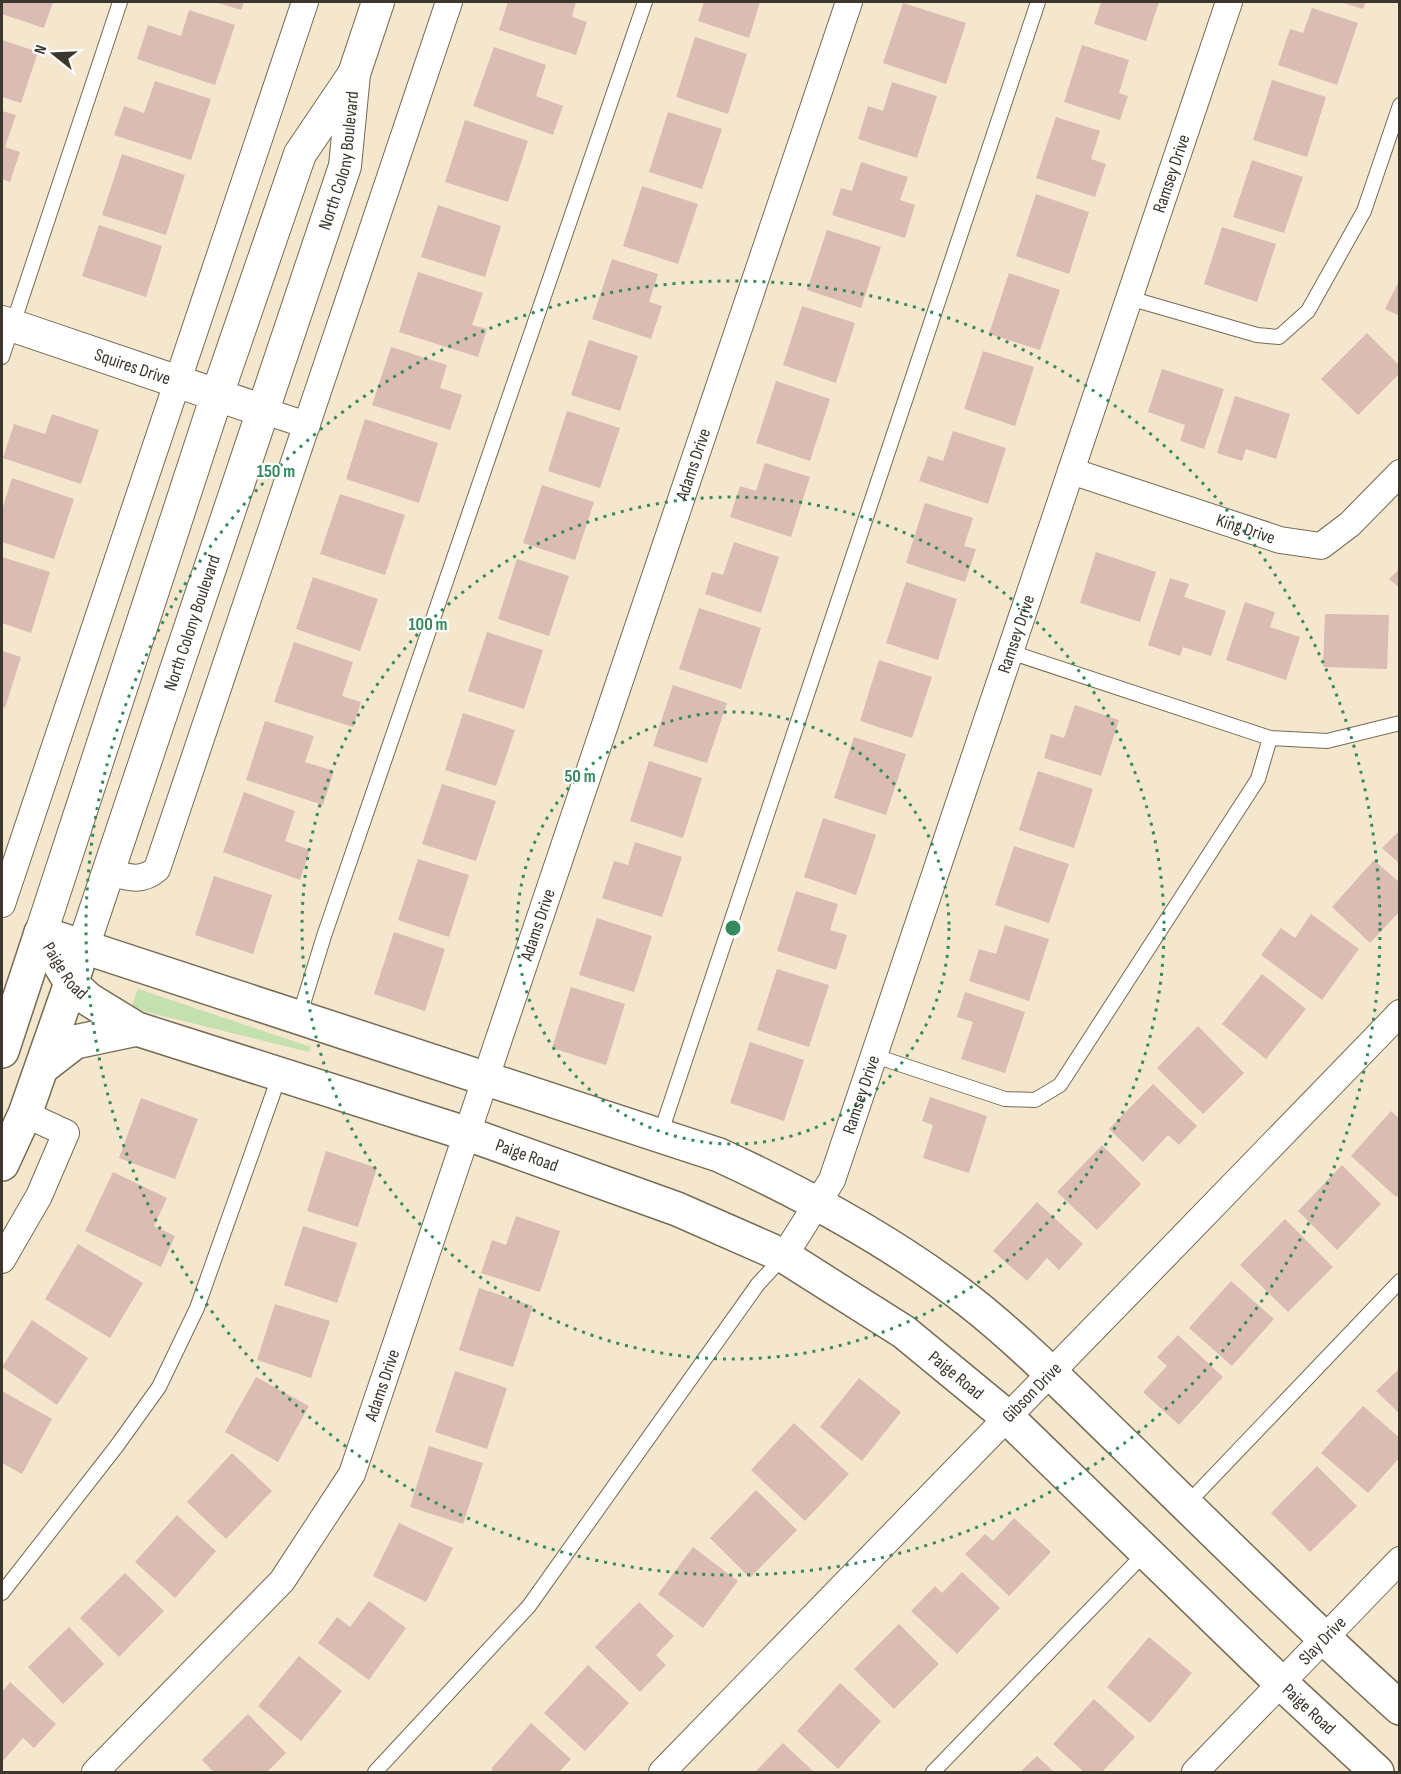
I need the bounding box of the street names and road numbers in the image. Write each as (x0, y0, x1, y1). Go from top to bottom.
street label: North Colony Boulevard (314, 90, 363, 233)
street label: Ramsey Drive (1149, 132, 1195, 216)
street label: Squires Drive (92, 344, 173, 390)
street label: Adams Drive (671, 426, 715, 504)
street label: King Drive (1213, 510, 1278, 549)
street label: North Colony Boulevard (160, 552, 225, 694)
street label: Ramsey Drive (994, 592, 1039, 676)
street label: Adams Drive (516, 886, 560, 964)
street label: Paige Road (38, 939, 92, 1004)
street label: Ramsey Drive (838, 1053, 884, 1137)
street label: Paige Road (493, 1135, 561, 1176)
street label: Adams Drive (360, 1347, 404, 1425)
street label: Paige Road (924, 1347, 988, 1404)
street label: Gibson Drive (998, 1358, 1066, 1427)
street label: Slay Drive (1294, 1612, 1351, 1669)
street label: Paige Road (1278, 1680, 1340, 1739)

